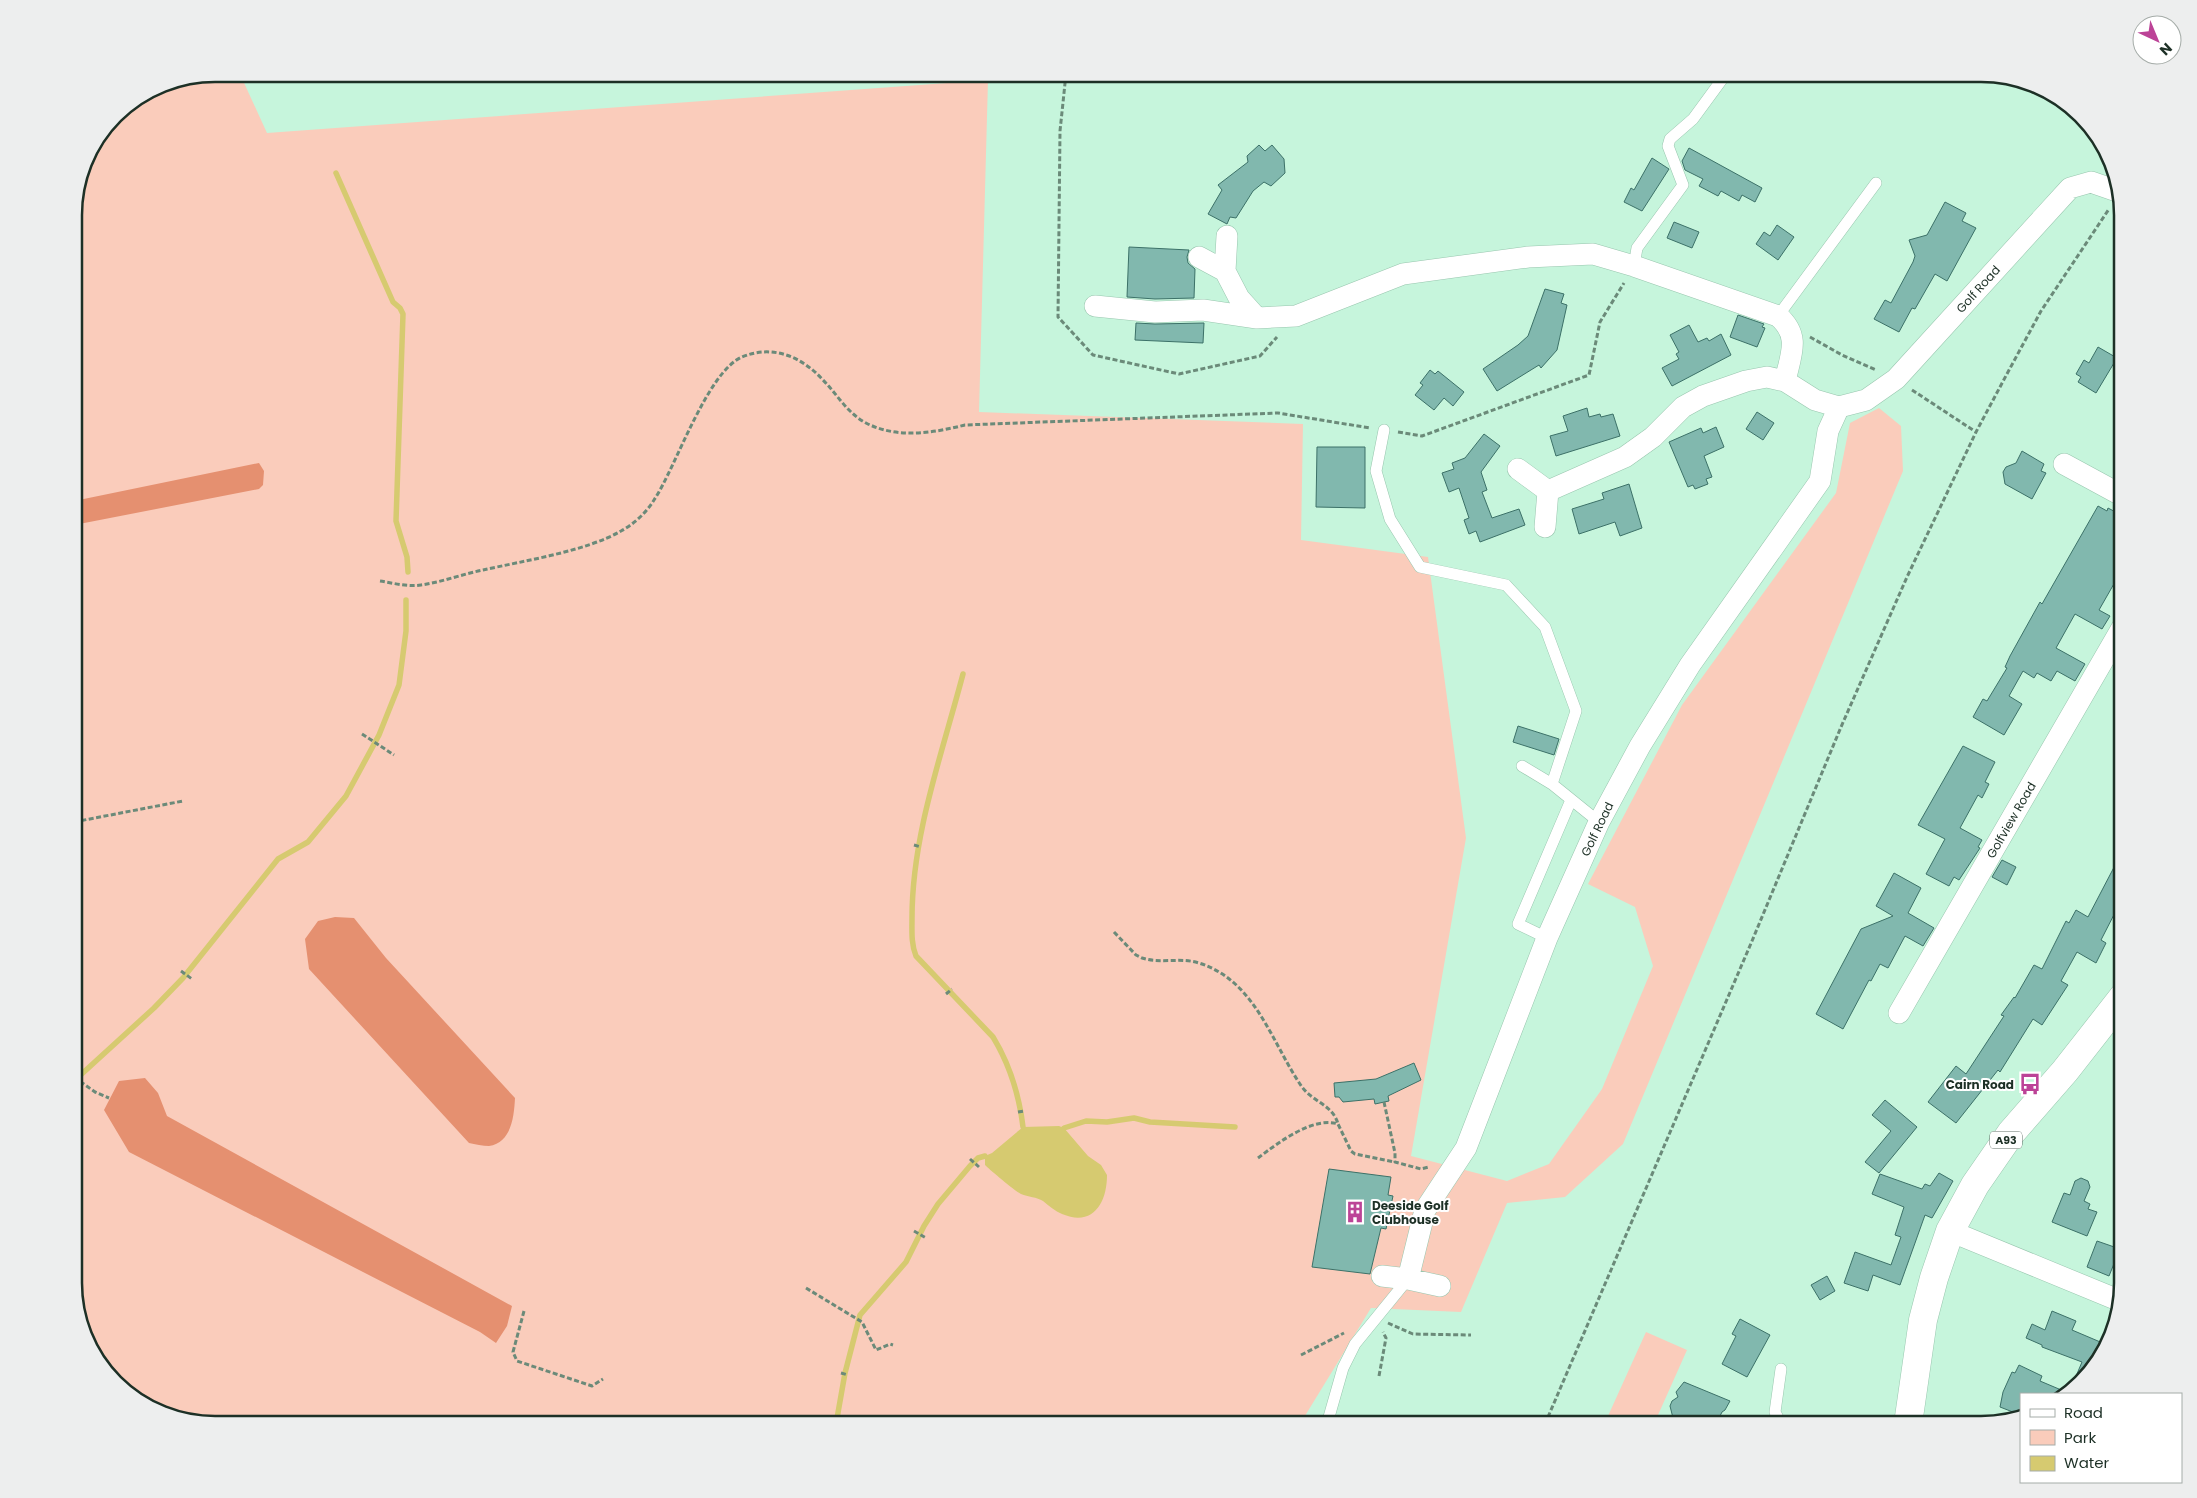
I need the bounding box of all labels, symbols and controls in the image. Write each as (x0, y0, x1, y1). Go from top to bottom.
north arrow (2132, 15, 2182, 65)
text: N (2155, 39, 2177, 60)
street label: Golf Road (1952, 262, 2004, 316)
street label: Golfview Road (1982, 779, 2040, 861)
street label: Golf Road (1577, 799, 1617, 859)
bus stop icon: Cairn Road (2017, 1071, 2043, 1097)
place label: Cairn Road (1946, 1076, 2014, 1093)
road number: A93 (1990, 1132, 2022, 1148)
place label: Deeside Golf Clubhouse (1372, 1197, 1449, 1228)
building icon: Deeside Golf Clubhouse (1342, 1199, 1368, 1225)
legend (2020, 1393, 2182, 1483)
text: Road (2064, 1402, 2103, 1423)
text: Park (2064, 1427, 2096, 1448)
text: Water (2064, 1452, 2110, 1473)

